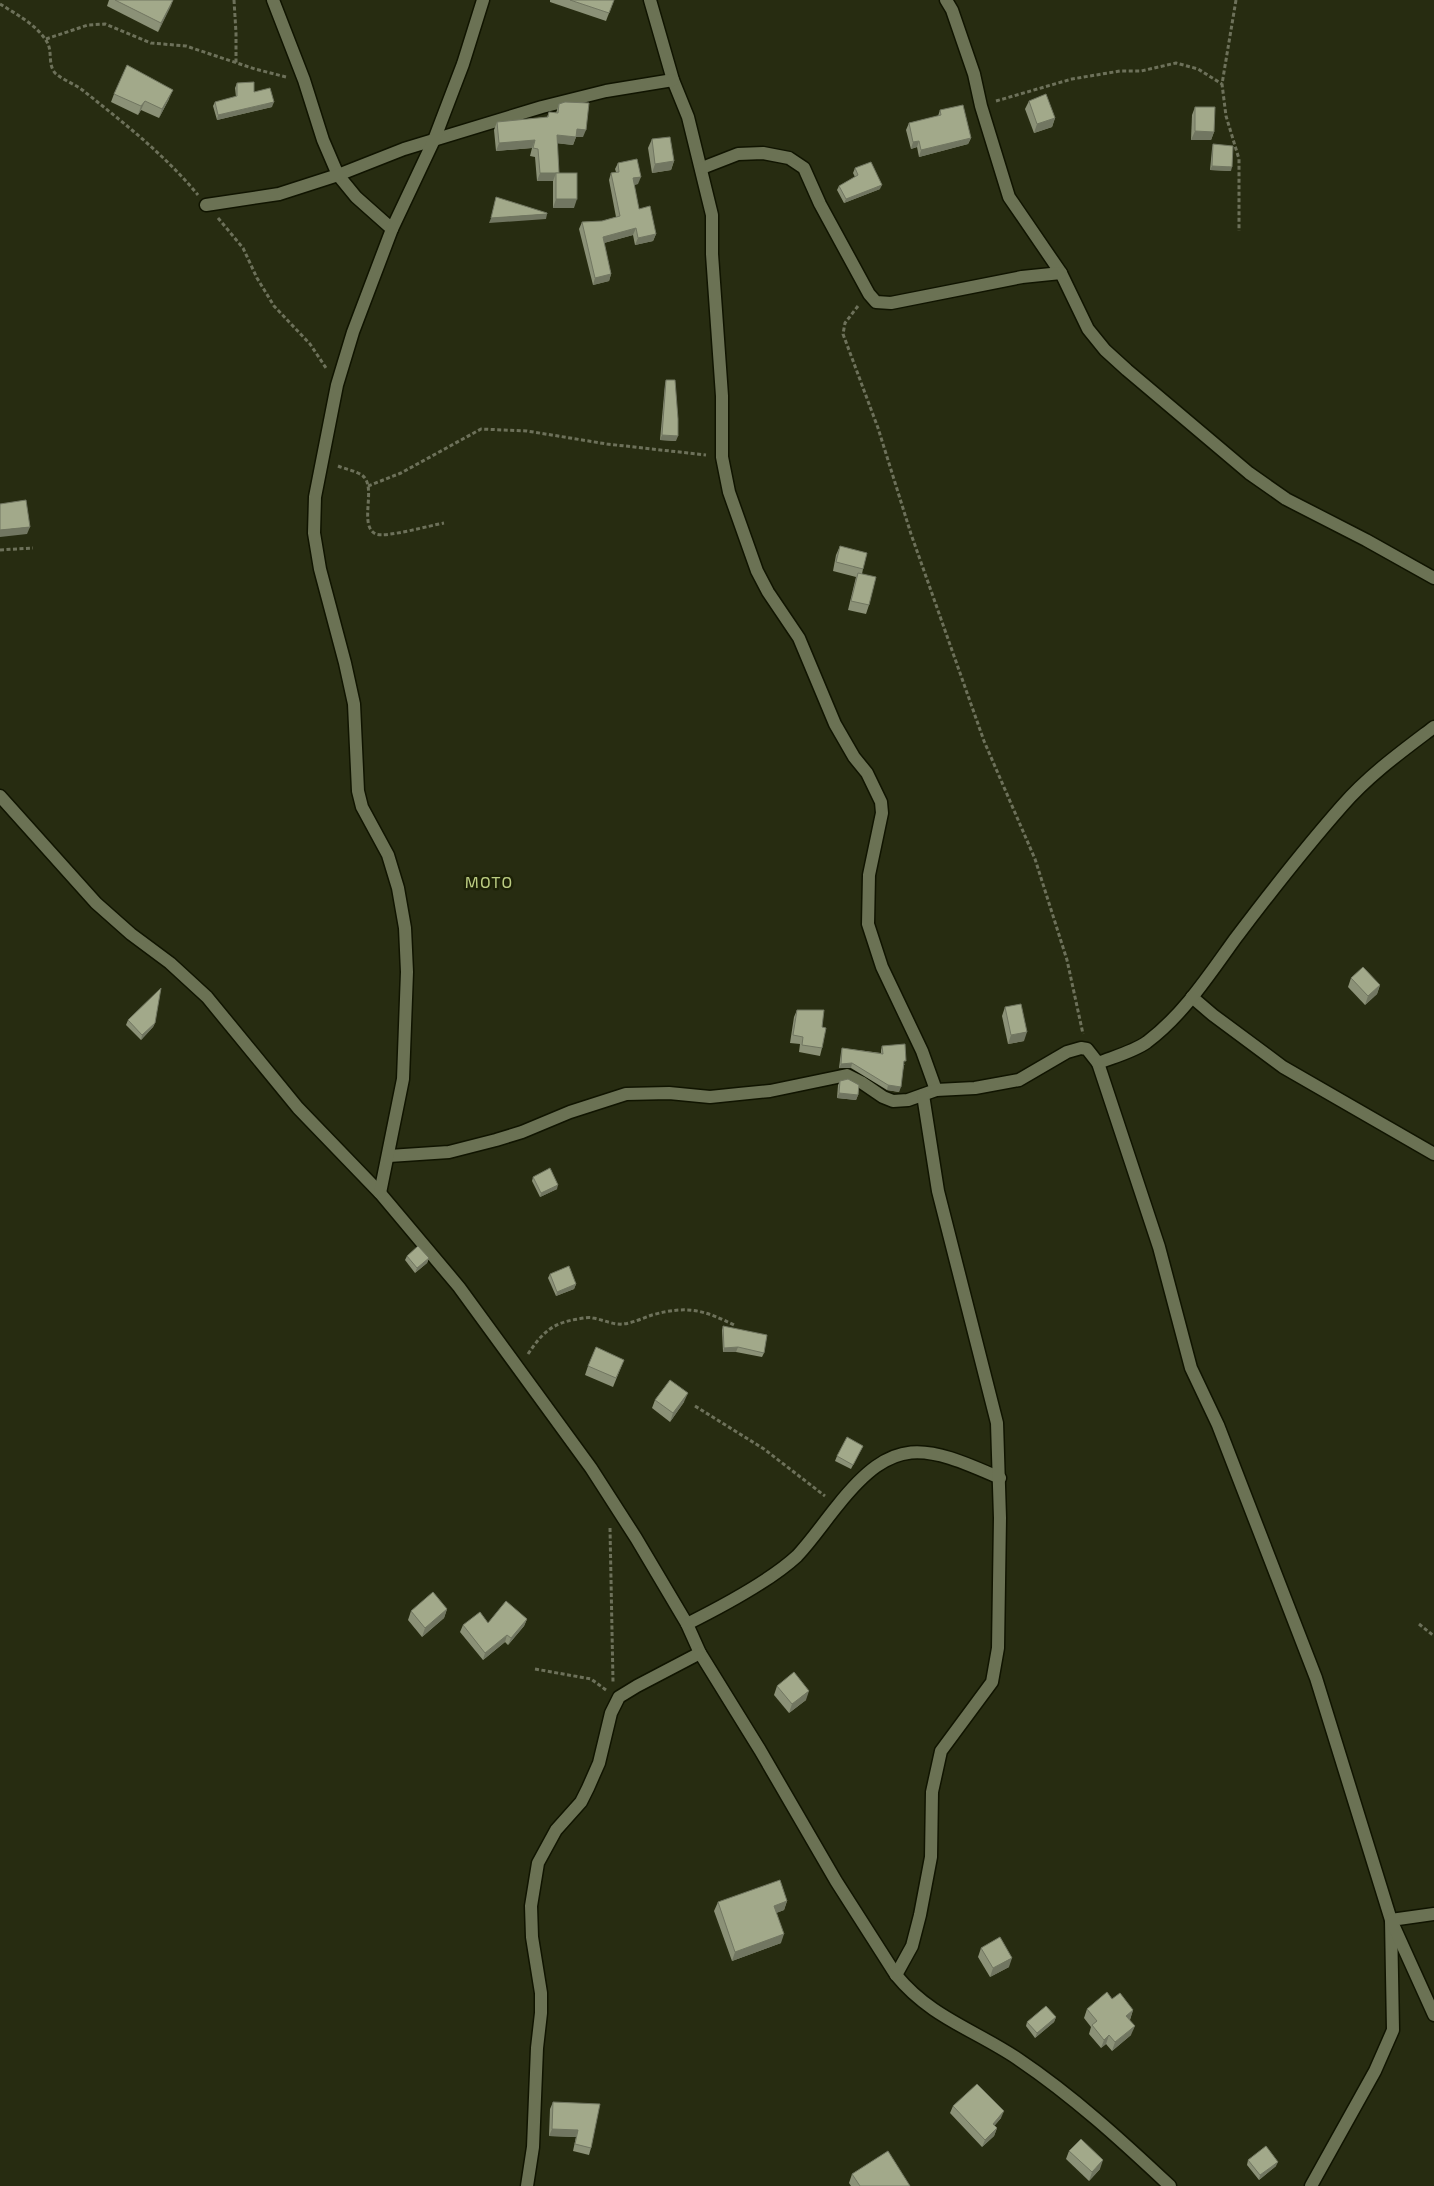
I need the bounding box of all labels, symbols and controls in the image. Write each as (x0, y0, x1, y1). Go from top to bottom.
district label: MOTO (465, 872, 513, 891)

